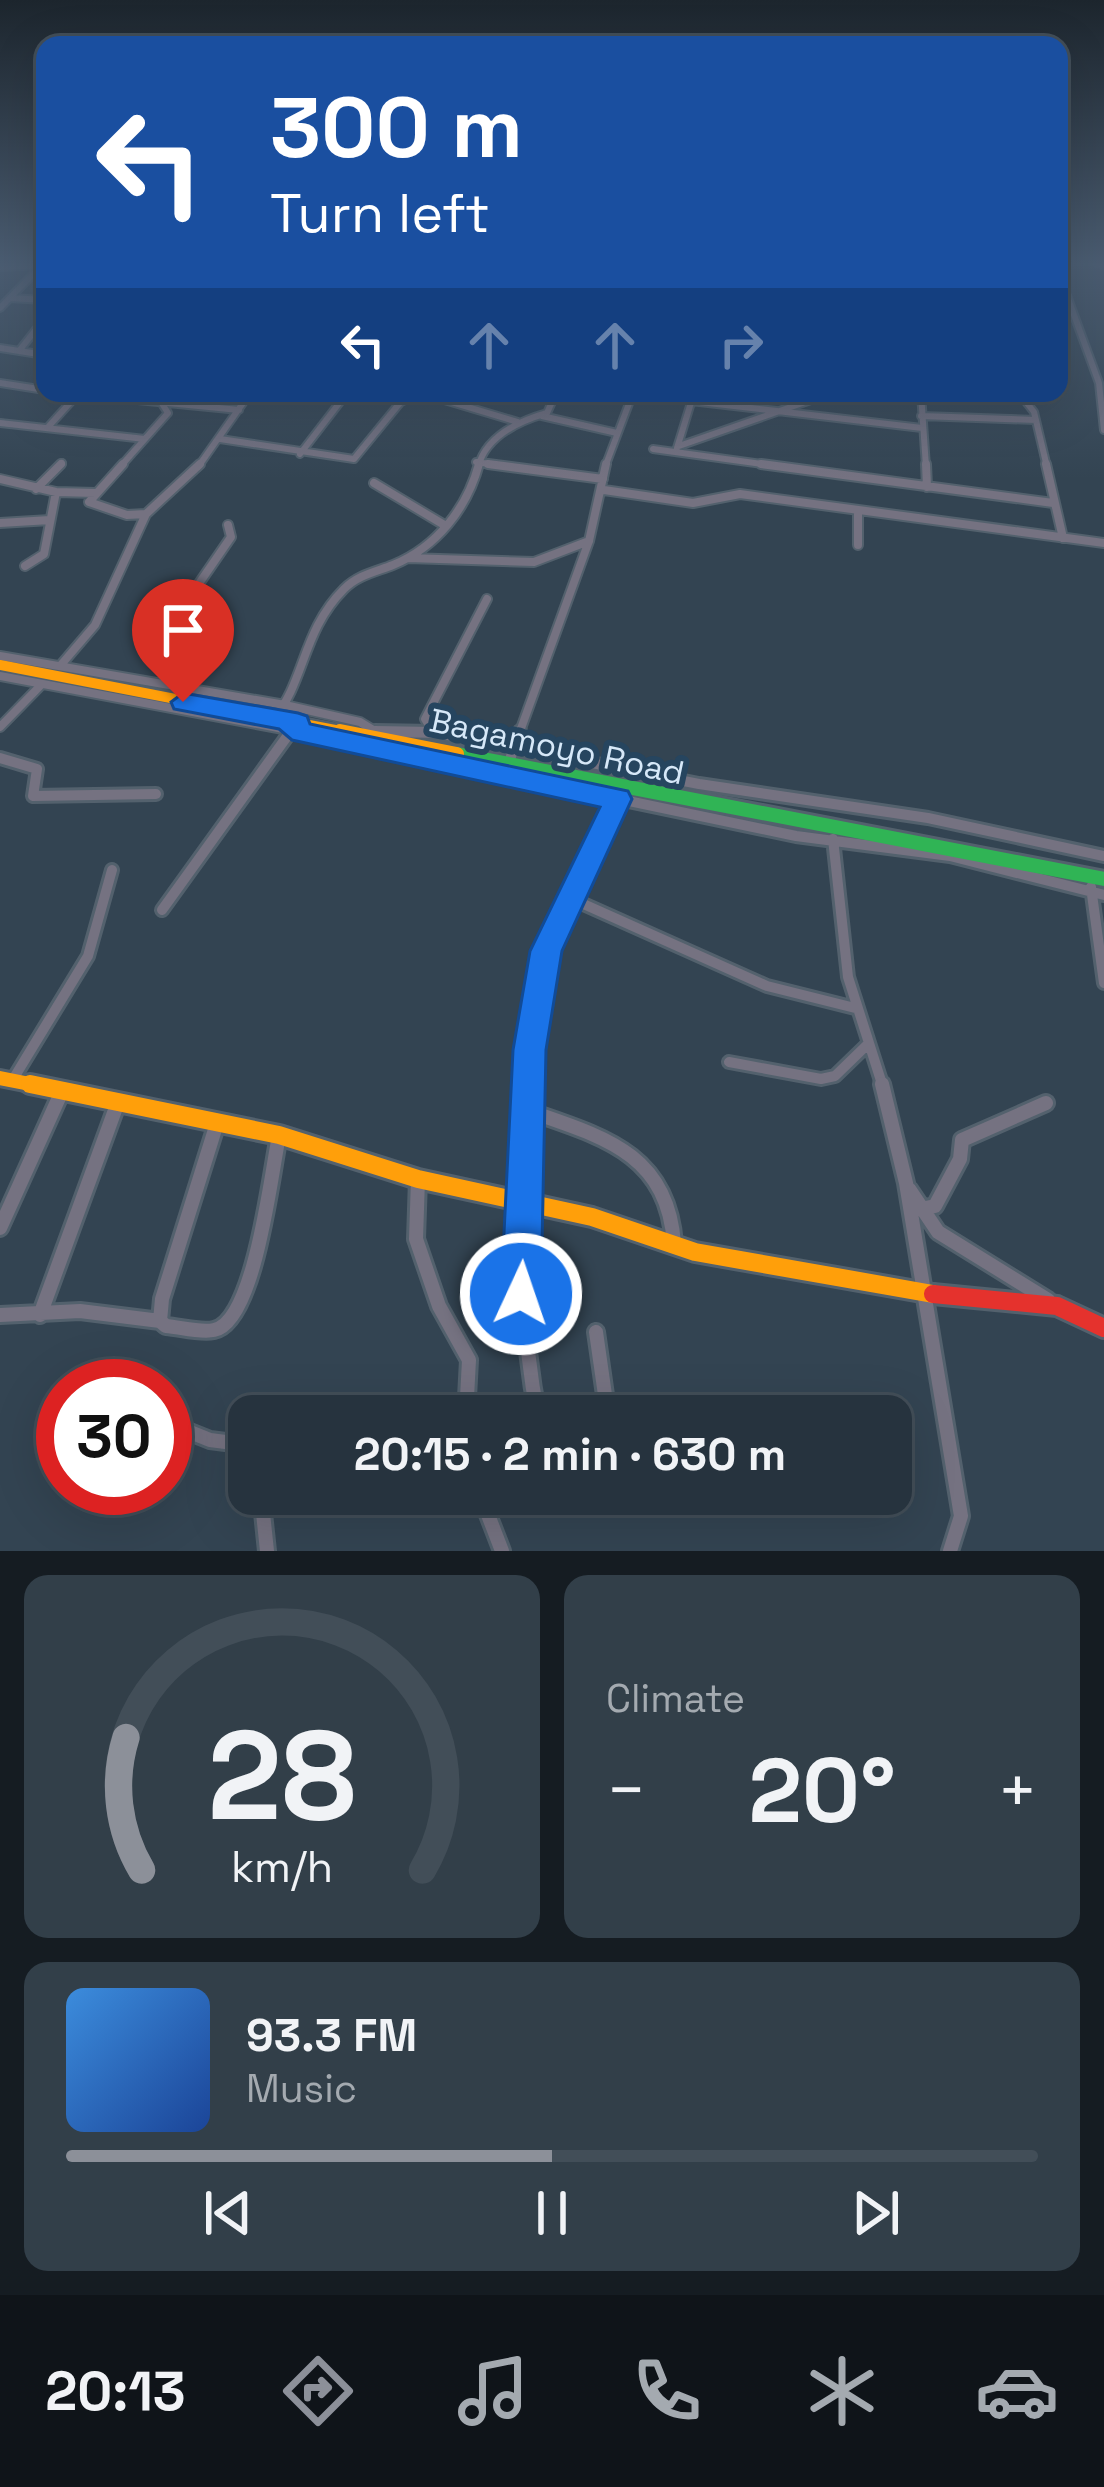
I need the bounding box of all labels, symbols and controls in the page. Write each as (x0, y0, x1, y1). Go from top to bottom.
text: 300 m (270, 74, 523, 182)
icon: left (72, 84, 228, 240)
text: Turn left (270, 179, 490, 248)
icon: left (330, 312, 396, 378)
icon: ahead (456, 312, 522, 378)
icon: ahead (582, 312, 648, 378)
icon: right (708, 312, 774, 378)
pin (132, 579, 234, 702)
icon: arrive (150, 597, 216, 663)
street label: Bagamoyo Road (426, 699, 688, 794)
position arrow (458, 1231, 584, 1357)
speed limit sign: 30 (36, 1359, 192, 1515)
text: 20:15 · 2 min · 630 m (354, 1426, 786, 1483)
text: Climate (606, 1674, 745, 1723)
text: 28 (207, 1696, 357, 1855)
text: 20° (748, 1733, 896, 1848)
text: − (606, 1748, 647, 1832)
text: + (997, 1748, 1038, 1832)
text: km/h (231, 1839, 333, 1894)
text: 93.3 FM (246, 2007, 417, 2064)
text: Music (246, 2064, 357, 2113)
icon: previous (195, 2180, 261, 2246)
icon: pause (519, 2180, 585, 2246)
icon: next (843, 2180, 909, 2246)
icon: directions (276, 2349, 360, 2433)
icon: music (451, 2349, 535, 2433)
icon: phone (625, 2349, 709, 2433)
icon: climate (800, 2349, 884, 2433)
icon: car (975, 2349, 1059, 2433)
text: 20:13 (45, 2357, 186, 2426)

